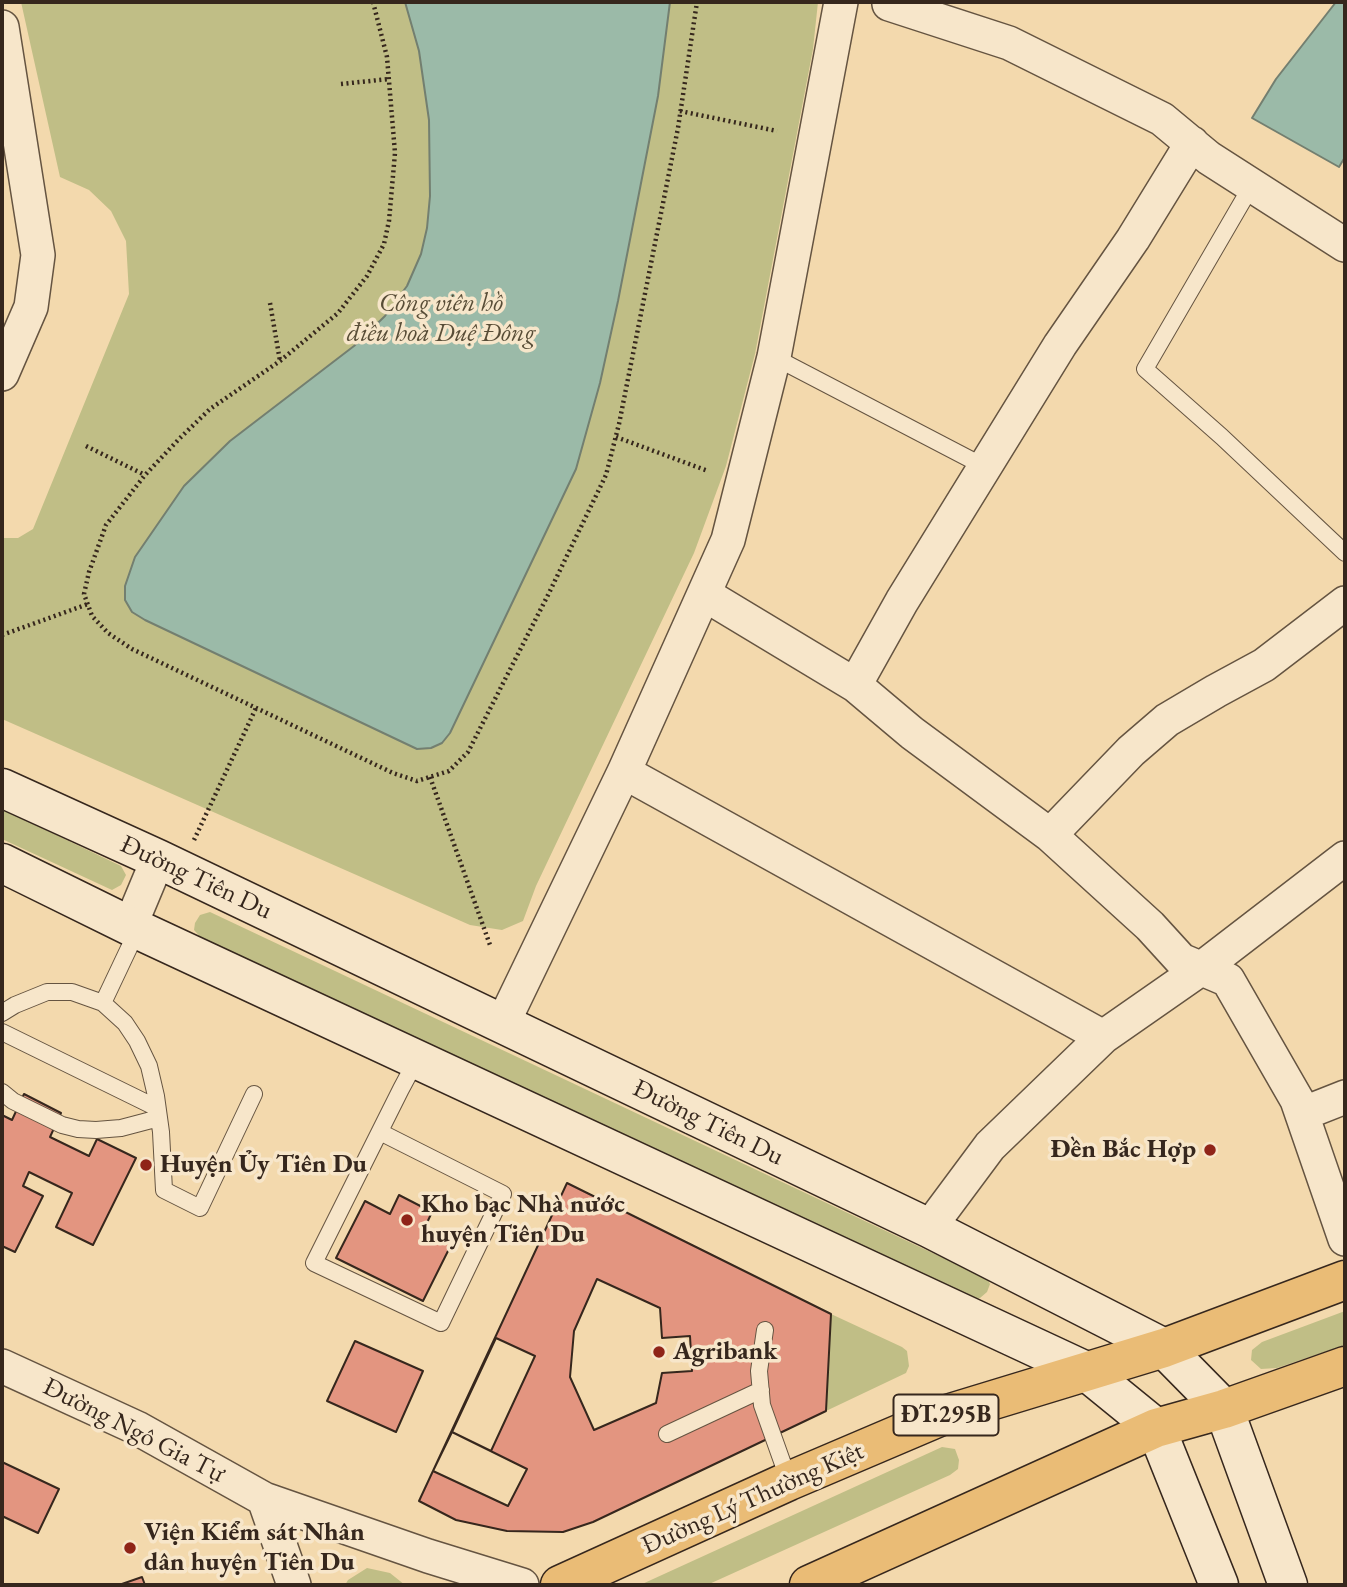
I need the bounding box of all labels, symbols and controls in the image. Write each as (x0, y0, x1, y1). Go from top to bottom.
park label: Công viên hồ điều hoà Duệ Đông (347, 288, 535, 350)
street label: Đường Tiên Du (115, 829, 277, 927)
street label: Đường Tiên Du (628, 1073, 788, 1173)
place label: Đền Bắc Hợp (1051, 1134, 1196, 1166)
marker: Đền Bắc Hợp (1202, 1142, 1218, 1158)
place label: Huyện Ủy Tiên Du (160, 1149, 367, 1181)
marker: Huyện Ủy Tiên Du (138, 1157, 154, 1173)
place label: Kho bạc Nhà nước huyện Tiên Du (421, 1189, 625, 1250)
marker: Kho bạc Nhà nước huyện Tiên Du (399, 1212, 415, 1228)
place label: Agribank (673, 1336, 777, 1368)
marker: Agribank (651, 1344, 667, 1360)
street label: Đường Ngô Gia Tự (38, 1372, 230, 1490)
road number: ĐT.295B (894, 1394, 998, 1436)
street label: Đường Lý Thường Kiệt (637, 1436, 869, 1562)
place label: Viện Kiểm sát Nhân dân huyện Tiên Du (144, 1517, 365, 1578)
marker: Viện Kiểm sát Nhân dân huyện Tiên Du (122, 1540, 138, 1556)

